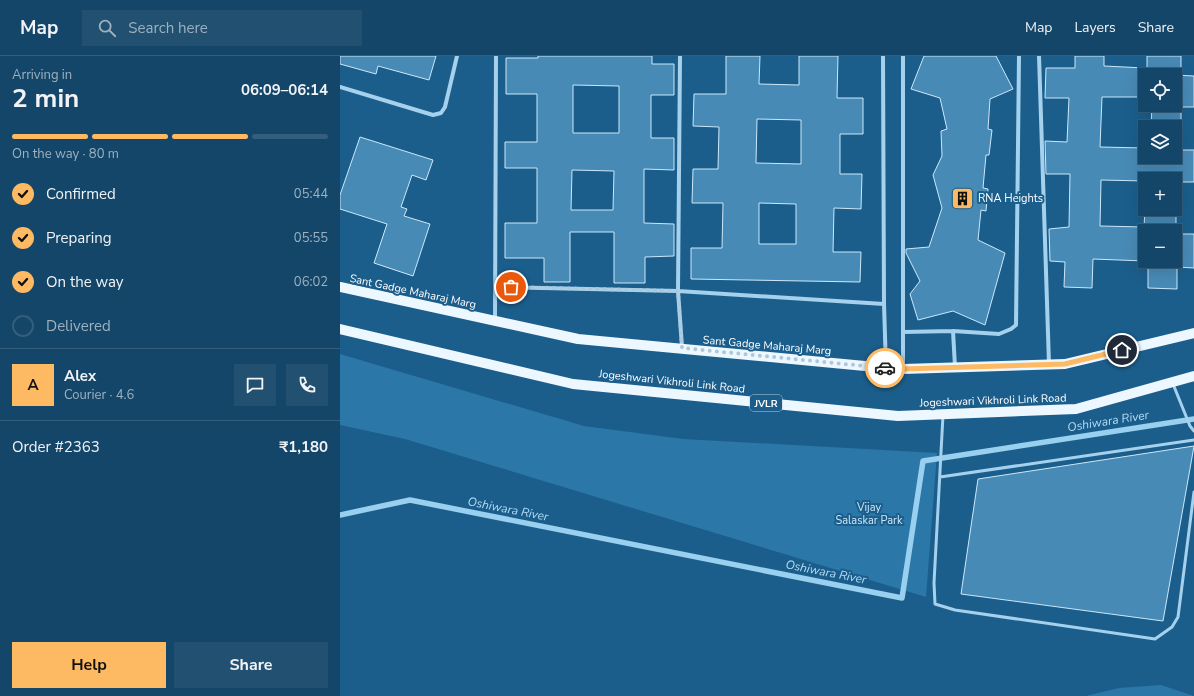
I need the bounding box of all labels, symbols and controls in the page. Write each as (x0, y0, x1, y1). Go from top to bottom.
search box (82, 10, 362, 46)
text: Map (20, 15, 58, 41)
icon: search (96, 17, 118, 39)
text: Search here (128, 18, 208, 38)
text: Map (1025, 18, 1052, 37)
text: Layers (1074, 18, 1116, 37)
text: Share (1138, 18, 1174, 37)
text: Arriving in (12, 66, 72, 84)
map controls (1138, 68, 1182, 268)
button: locate (1138, 68, 1182, 112)
text: 06:09–06:14 (241, 80, 328, 100)
text: 2 min (12, 81, 79, 116)
button: layers (1138, 120, 1182, 164)
text: On the way · 80 m (12, 145, 119, 163)
button: + (1138, 172, 1182, 216)
icon: check (12, 183, 34, 205)
text: Confirmed (46, 184, 116, 204)
text: 05:44 (294, 185, 328, 203)
building icon: RNA Heights (950, 185, 976, 211)
place label: RNA Heights (978, 191, 1043, 206)
button: − (1138, 224, 1182, 268)
icon: check (12, 227, 34, 249)
text: Preparing (46, 228, 111, 248)
text: 05:55 (294, 229, 328, 247)
pin (494, 270, 528, 304)
icon: check (12, 271, 34, 293)
street label: Sant Gadge Maharaj Marg (348, 271, 477, 312)
text: On the way (46, 272, 124, 292)
text: 06:02 (294, 273, 328, 291)
icon: bag (500, 276, 522, 298)
text: Delivered (46, 316, 111, 336)
street label: Sant Gadge Maharaj Marg (702, 332, 832, 359)
pin (1105, 333, 1139, 367)
icon: home (1111, 339, 1133, 361)
courier (865, 348, 905, 388)
icon: car (874, 357, 896, 379)
button: chat (234, 364, 276, 406)
button: phone (286, 364, 328, 406)
text: Alex (64, 366, 96, 386)
street label: Jogeshwari Vikhroli Link Road (597, 366, 746, 397)
text: A (27, 375, 39, 395)
text: Courier · 4.6 (64, 386, 134, 404)
street label: Jogeshwari Vikhroli Link Road (918, 390, 1067, 411)
road number: JVLR (750, 395, 782, 411)
water label: Oshiwara River (1066, 407, 1151, 435)
text: Order #2363 (12, 437, 100, 457)
text: ₹1,180 (279, 437, 328, 457)
water label: Oshiwara River (466, 493, 551, 525)
park label: Vijay Salaskar Park (836, 500, 903, 528)
water label: Oshiwara River (784, 556, 869, 588)
button: Help (12, 642, 166, 688)
button: Share (174, 642, 328, 688)

